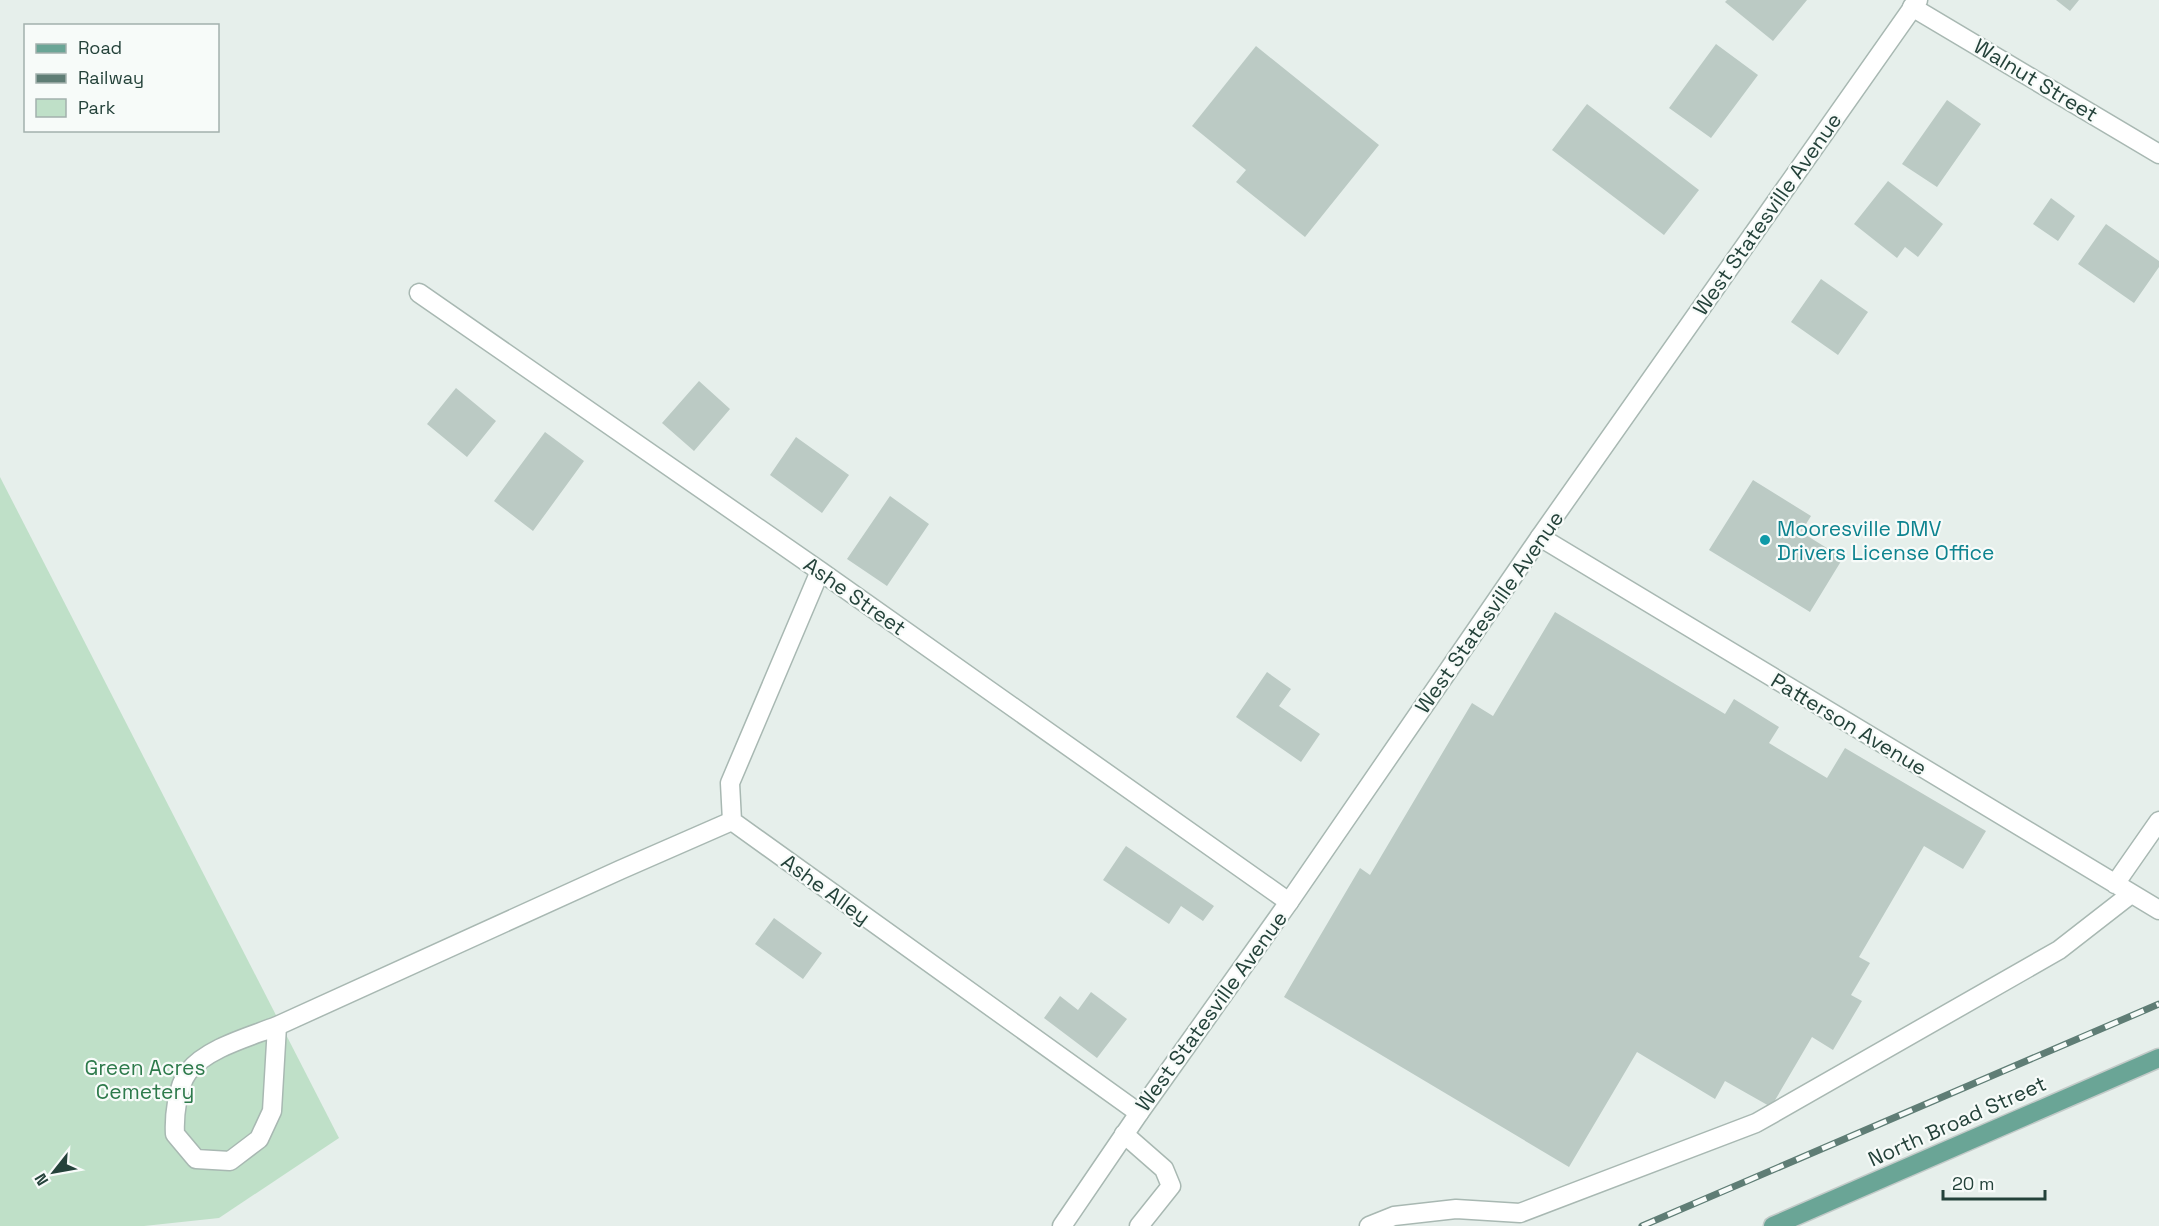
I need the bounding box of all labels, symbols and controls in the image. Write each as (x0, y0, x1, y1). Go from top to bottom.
legend (24, 24, 219, 132)
street label: Walnut Street (1969, 32, 2103, 128)
text: Road (78, 36, 122, 59)
text: Railway (78, 66, 144, 89)
text: Park (78, 96, 116, 119)
street label: West Statesville Avenue (1687, 107, 1847, 321)
street label: West Statesville Avenue (1409, 505, 1569, 719)
place label: Mooresville DMV Drivers License Office (1777, 515, 1995, 566)
marker: Mooresville DMV Drivers License Office (1758, 533, 1772, 547)
street label: Ashe Street (798, 551, 912, 641)
street label: Patterson Avenue (1766, 667, 1932, 781)
street label: Ashe Alley (776, 848, 876, 930)
street label: West Statesville Avenue (1129, 906, 1293, 1116)
park label: Green Acres Cemetery (84, 1054, 206, 1105)
street label: North Broad Street (1864, 1070, 2050, 1172)
north arrow (24, 1142, 84, 1202)
scale bar (1943, 1163, 2045, 1201)
text: N (30, 1169, 53, 1189)
text: 20 m (1952, 1172, 1995, 1195)

